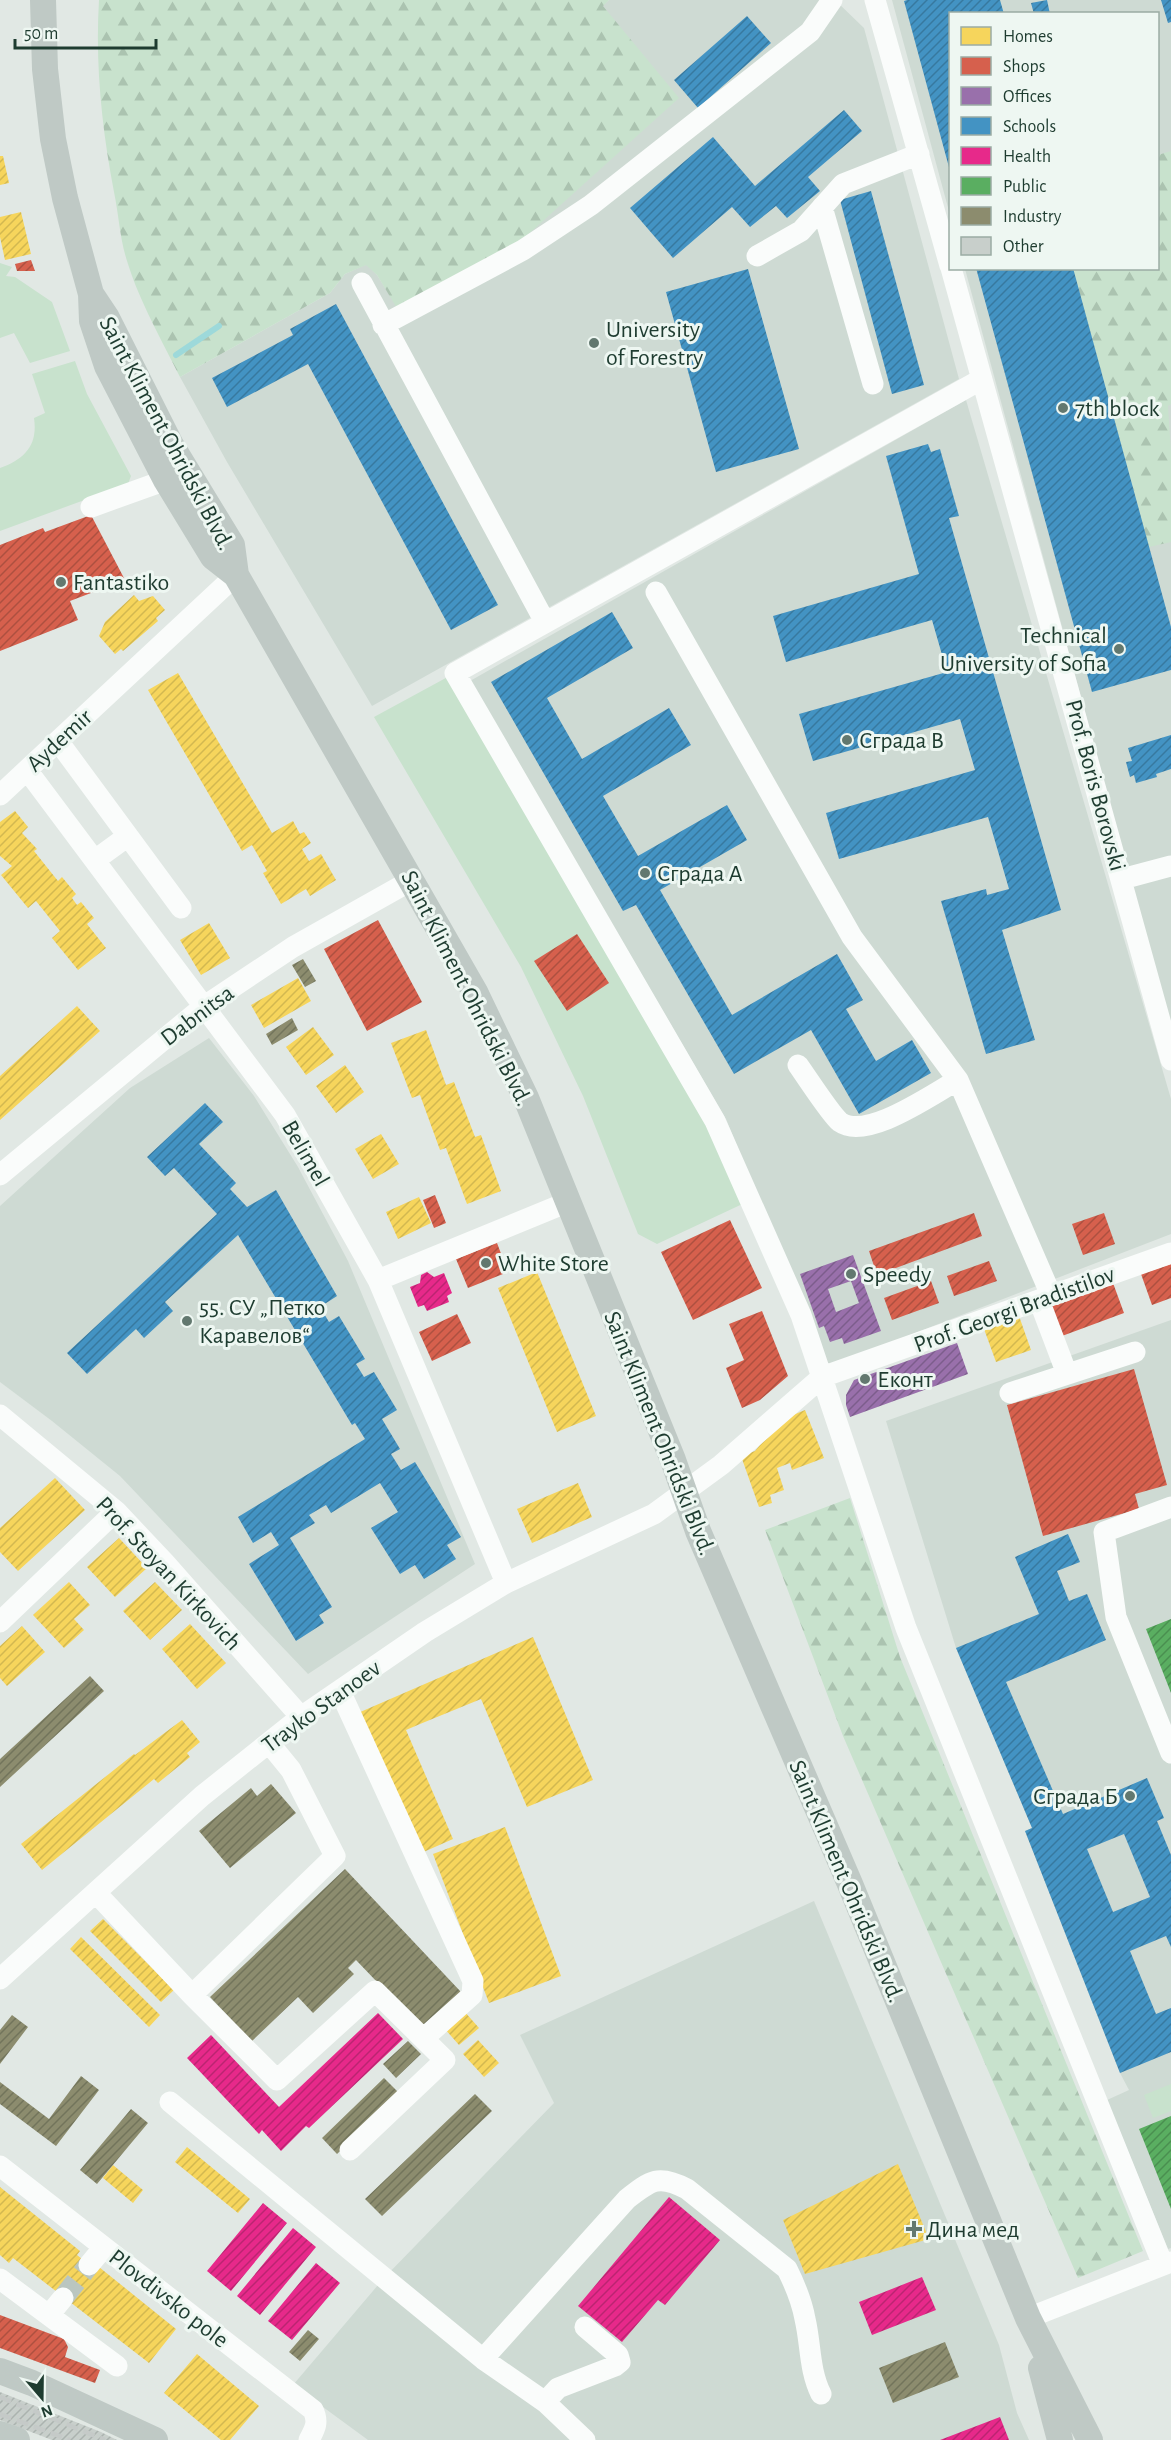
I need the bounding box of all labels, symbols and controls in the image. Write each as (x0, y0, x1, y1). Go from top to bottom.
scale bar (15, 12, 156, 50)
legend (949, 12, 1159, 270)
text: 50 m (24, 25, 58, 43)
text: Homes (1003, 28, 1053, 46)
text: Shops (1003, 58, 1045, 76)
text: Offices (1003, 88, 1052, 106)
text: Schools (1003, 118, 1056, 136)
text: Health (1003, 148, 1051, 166)
text: Public (1003, 178, 1046, 196)
text: Industry (1003, 208, 1062, 226)
text: Other (1003, 238, 1044, 256)
street label: Saint Kliment Ohridski Blvd. (94, 313, 238, 554)
place label: University of Forestry (606, 318, 703, 370)
marker: University of Forestry (587, 336, 601, 350)
place label: 7th block (1075, 397, 1159, 421)
marker: 7th block (1056, 401, 1070, 415)
place label: Fantastiko (73, 571, 169, 595)
marker: Fantastiko (54, 575, 68, 589)
place label: Technical University of Sofia (940, 624, 1107, 676)
marker: Technical University of Sofia (1112, 642, 1126, 656)
street label: Prof. Boris Borovski (1061, 697, 1129, 874)
street label: Aydemir (22, 705, 97, 777)
place label: Сграда В (859, 729, 944, 753)
marker: Сграда В (840, 733, 854, 747)
place label: Сграда А (657, 862, 743, 886)
marker: Сграда А (638, 866, 652, 880)
street label: Saint Kliment Ohridski Blvd. (396, 867, 536, 1110)
street label: Dabnitsa (157, 981, 239, 1051)
street label: Belimel (277, 1116, 333, 1191)
place label: White Store (498, 1252, 609, 1276)
marker: White Store (479, 1256, 493, 1270)
street label: Prof. Georgi Bradistilov (911, 1262, 1118, 1357)
place label: Speedy (863, 1263, 931, 1287)
marker: Speedy (844, 1267, 858, 1281)
place label: 55. СУ „Петко Каравелов“ (199, 1296, 325, 1348)
street label: Saint Kliment Ohridski Blvd. (599, 1308, 719, 1559)
marker: 55. СУ „Петко Каравелов“ (180, 1314, 194, 1328)
place label: Еконт (877, 1368, 933, 1392)
marker: Еконт (858, 1372, 872, 1386)
street label: Prof. Stoyan Kirkovich (91, 1492, 245, 1655)
street label: Trayko Stanoev (258, 1656, 385, 1758)
street label: Saint Kliment Ohridski Blvd. (784, 1757, 908, 2006)
place label: Сграда Б (1033, 1785, 1118, 1809)
marker: Сграда Б (1123, 1789, 1137, 1803)
place label: Дина мед (926, 2218, 1019, 2242)
marker: Дина мед (907, 2222, 921, 2236)
street label: Plovdivsko pole (104, 2245, 233, 2353)
north arrow (12, 2368, 72, 2428)
text: N (39, 2402, 55, 2421)

